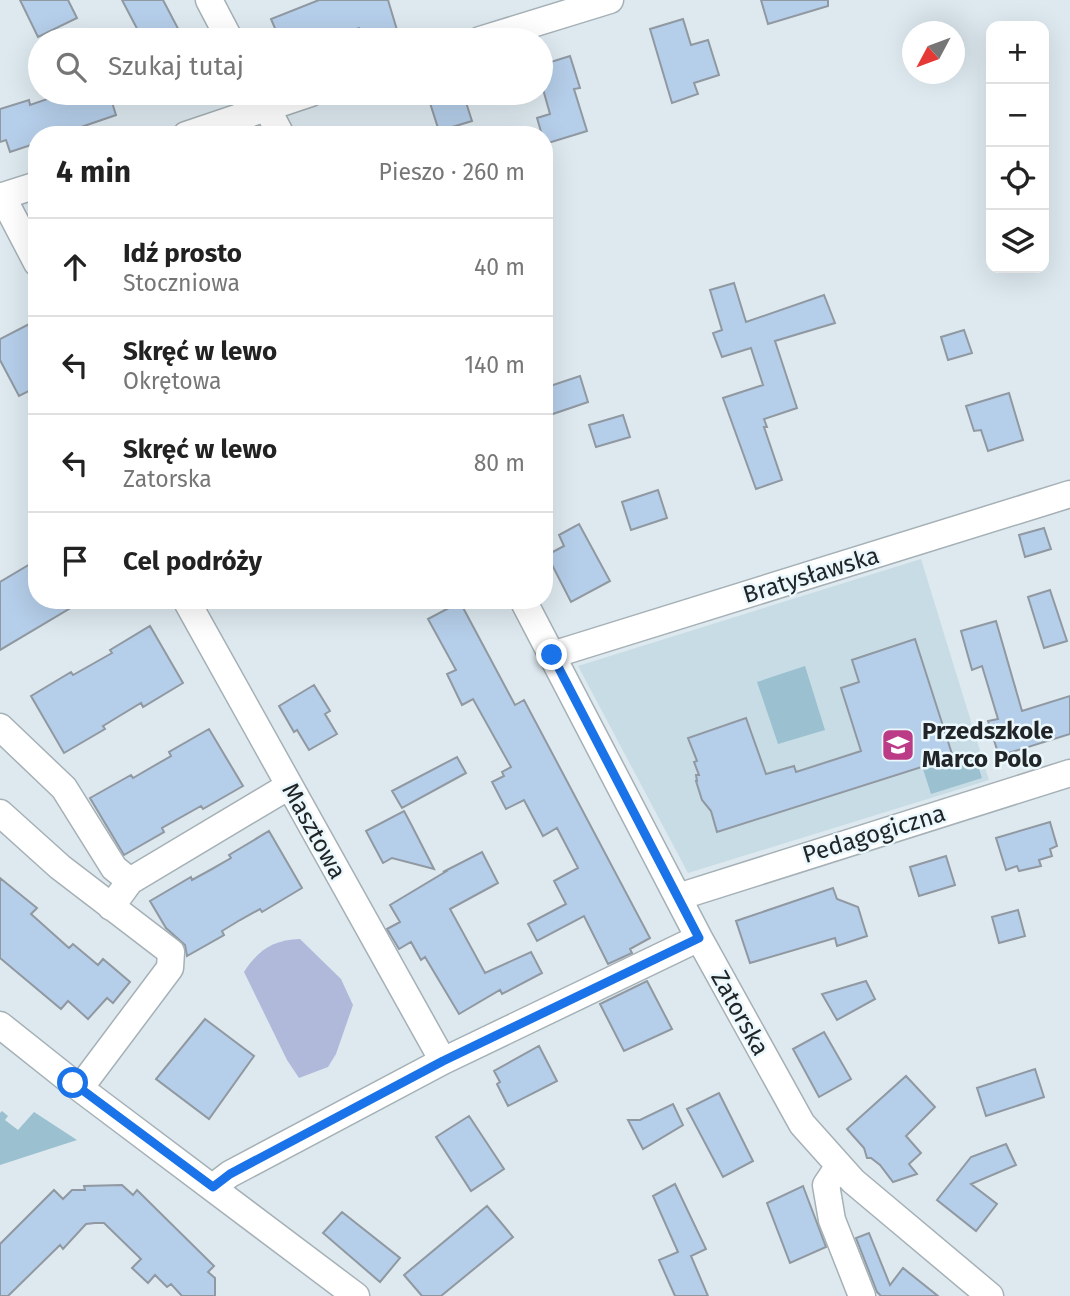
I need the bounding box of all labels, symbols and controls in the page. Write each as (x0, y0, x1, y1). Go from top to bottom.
north arrow (902, 21, 965, 84)
map controls (986, 21, 1049, 273)
button: + (986, 21, 1049, 84)
search box (28, 28, 553, 105)
icon: search (52, 48, 90, 86)
text: Szukaj tutaj (108, 51, 244, 82)
button: − (986, 84, 1049, 147)
button: locate (986, 147, 1049, 210)
text: 4 min (56, 154, 131, 190)
text: Pieszo · 260 m (379, 158, 525, 186)
button: layers (986, 210, 1049, 273)
text: Idź prosto (123, 238, 242, 269)
icon: ahead (56, 248, 94, 286)
text: 40 m (474, 253, 525, 281)
text: Stoczniowa (123, 269, 240, 297)
text: Skręć w lewo (123, 336, 277, 367)
icon: left (56, 346, 94, 384)
text: 140 m (464, 351, 525, 379)
text: Okrętowa (123, 367, 222, 395)
text: Skręć w lewo (123, 434, 277, 465)
icon: left (56, 444, 94, 482)
text: 80 m (474, 449, 525, 477)
text: Zatorska (123, 465, 212, 493)
street label: Bratysławska (740, 541, 882, 609)
icon: arrive (56, 542, 94, 580)
text: Cel podróży (123, 546, 262, 577)
route end (536, 639, 567, 670)
place label: Przedszkole Marco Polo (922, 717, 1054, 773)
school or university icon: Przedszkole Marco Polo (879, 726, 917, 764)
street label: Masztowa (276, 778, 352, 884)
street label: Pedagogiczna (799, 799, 949, 869)
street label: Zatorska (705, 966, 775, 1060)
route start (57, 1067, 88, 1098)

